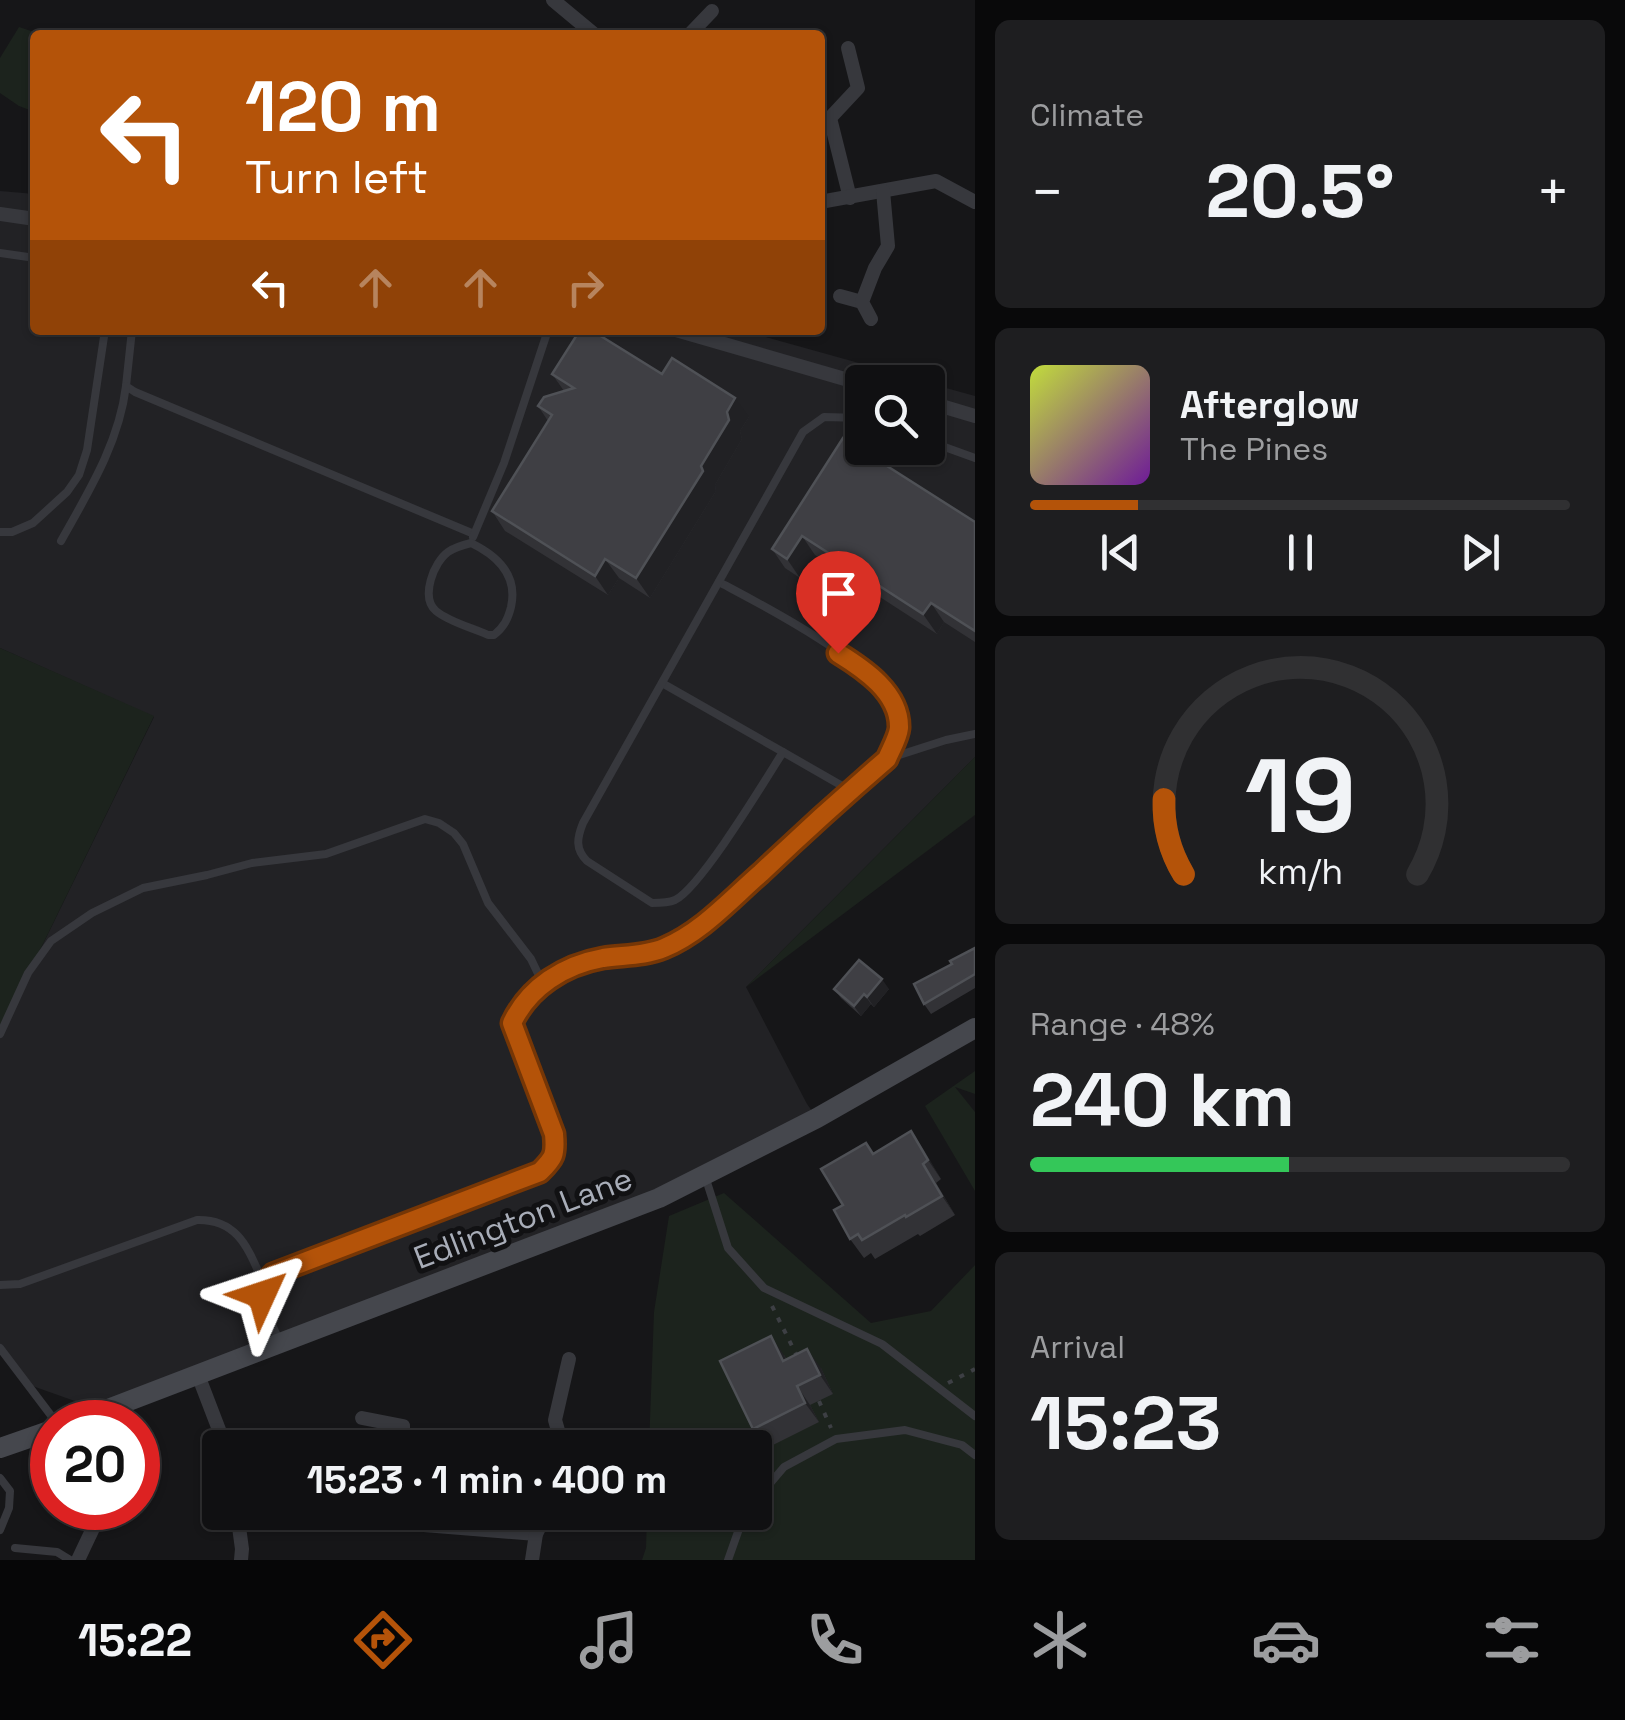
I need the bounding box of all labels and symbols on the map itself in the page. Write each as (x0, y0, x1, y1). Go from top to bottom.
pin (796, 551, 881, 654)
street label: Edlington Lane (408, 1158, 638, 1278)
position arrow (210, 1243, 314, 1347)
speed limit sign: 20 (30, 1400, 160, 1530)

